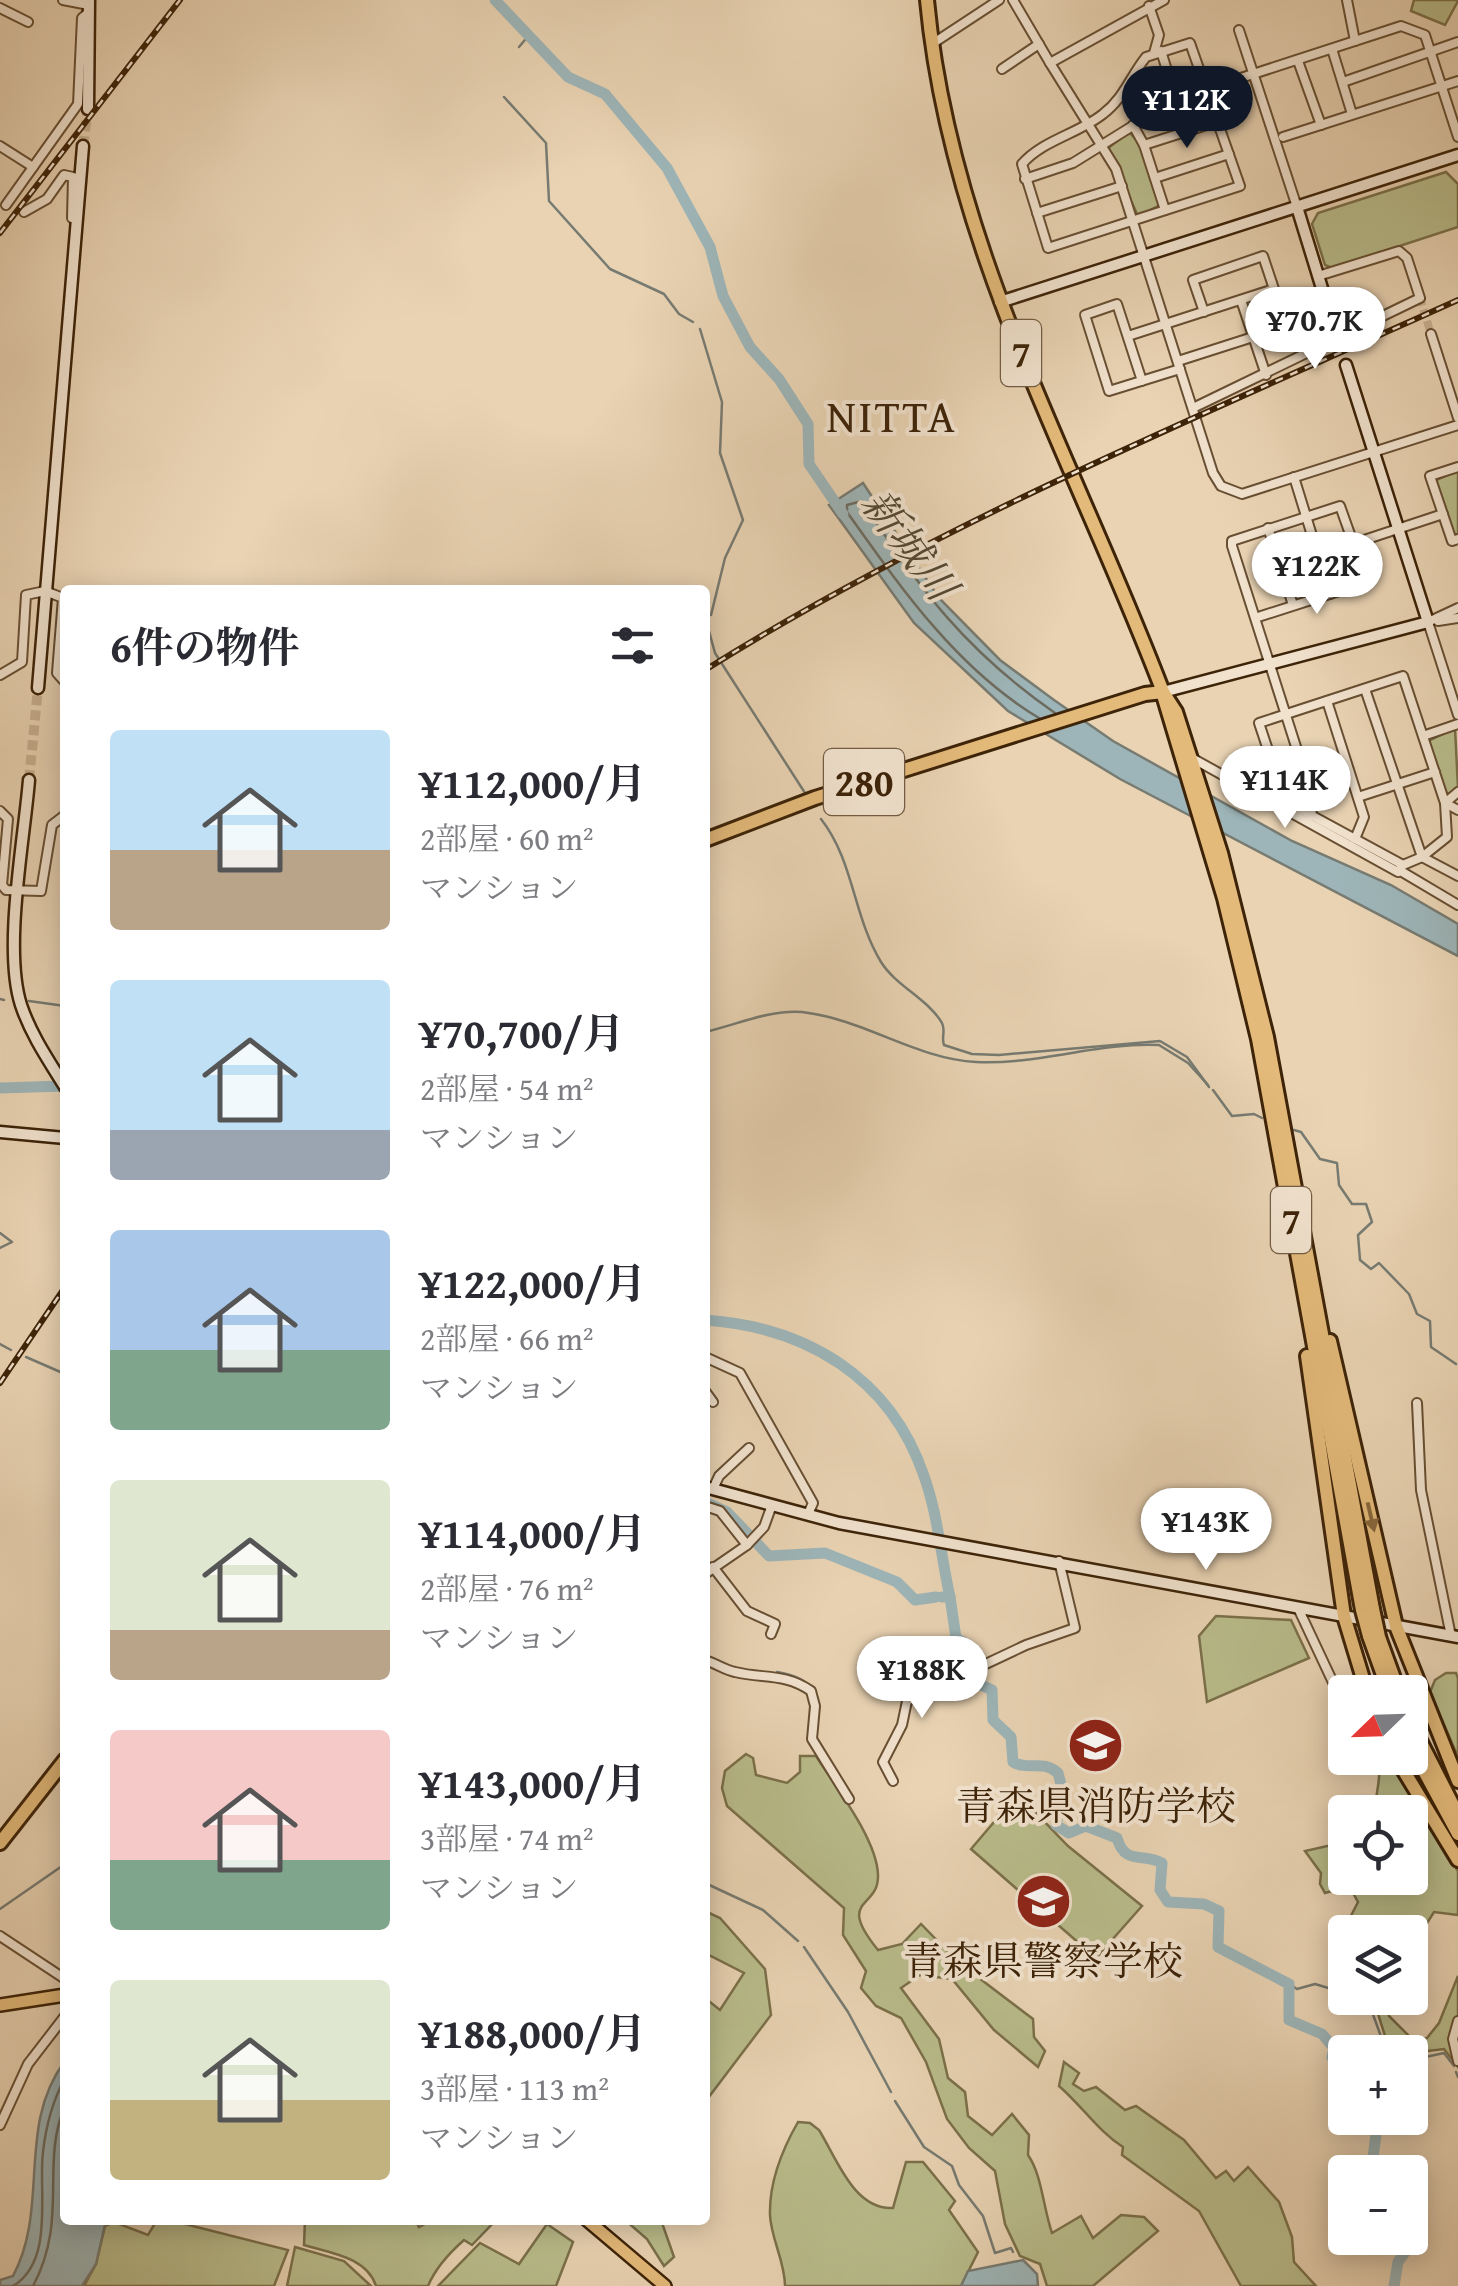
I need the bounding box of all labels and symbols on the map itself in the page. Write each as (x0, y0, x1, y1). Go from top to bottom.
pin: ¥112K (1117, 66, 1257, 151)
pin: ¥70.7K (1234, 287, 1396, 372)
road number: 7 (1001, 320, 1041, 386)
district label: NITTA (827, 383, 957, 448)
water label: 新城川 (848, 475, 975, 616)
pin: ¥122K (1247, 532, 1387, 617)
pin: ¥114K (1215, 746, 1355, 831)
road number: 280 (824, 749, 904, 815)
road number: 7 (1271, 1187, 1311, 1253)
pin: ¥143K (1136, 1488, 1276, 1573)
one-way arrow (1364, 1502, 1379, 1533)
pin: ¥188K (852, 1636, 992, 1721)
north arrow (1328, 1675, 1428, 1775)
school or university icon: 青森県消防学校 (1066, 1716, 1126, 1776)
place label: 青森県消防学校 (956, 1776, 1236, 1835)
school or university icon: 青森県警察学校 (1013, 1871, 1073, 1931)
place label: 青森県警察学校 (903, 1931, 1183, 1990)

